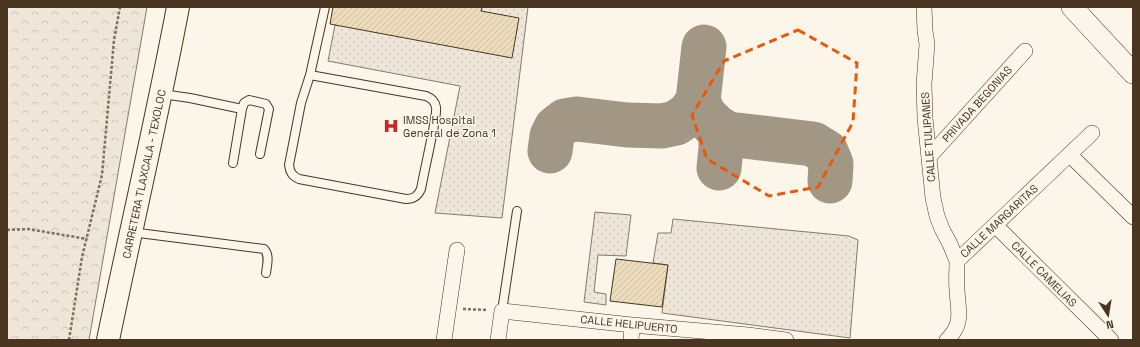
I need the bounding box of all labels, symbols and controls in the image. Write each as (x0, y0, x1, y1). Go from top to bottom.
street label: PRIVADA BEGONIAS (939, 63, 1015, 145)
street label: CARRETERA TLAXCALA - TEXOLOC (119, 88, 169, 260)
street label: CALLE TULIPANES (918, 91, 938, 183)
place label: IMSS Hospital General de Zona 1 (403, 113, 496, 140)
hospital icon: IMSS Hospital General de Zona 1 (382, 117, 400, 135)
street label: CALLE MARGARITAS (957, 181, 1041, 261)
street label: CALLE CAMELIAS (1008, 238, 1080, 310)
north arrow (1088, 295, 1128, 335)
street label: CALLE HELIPUERTO (580, 312, 678, 336)
text: N (1105, 317, 1115, 332)

